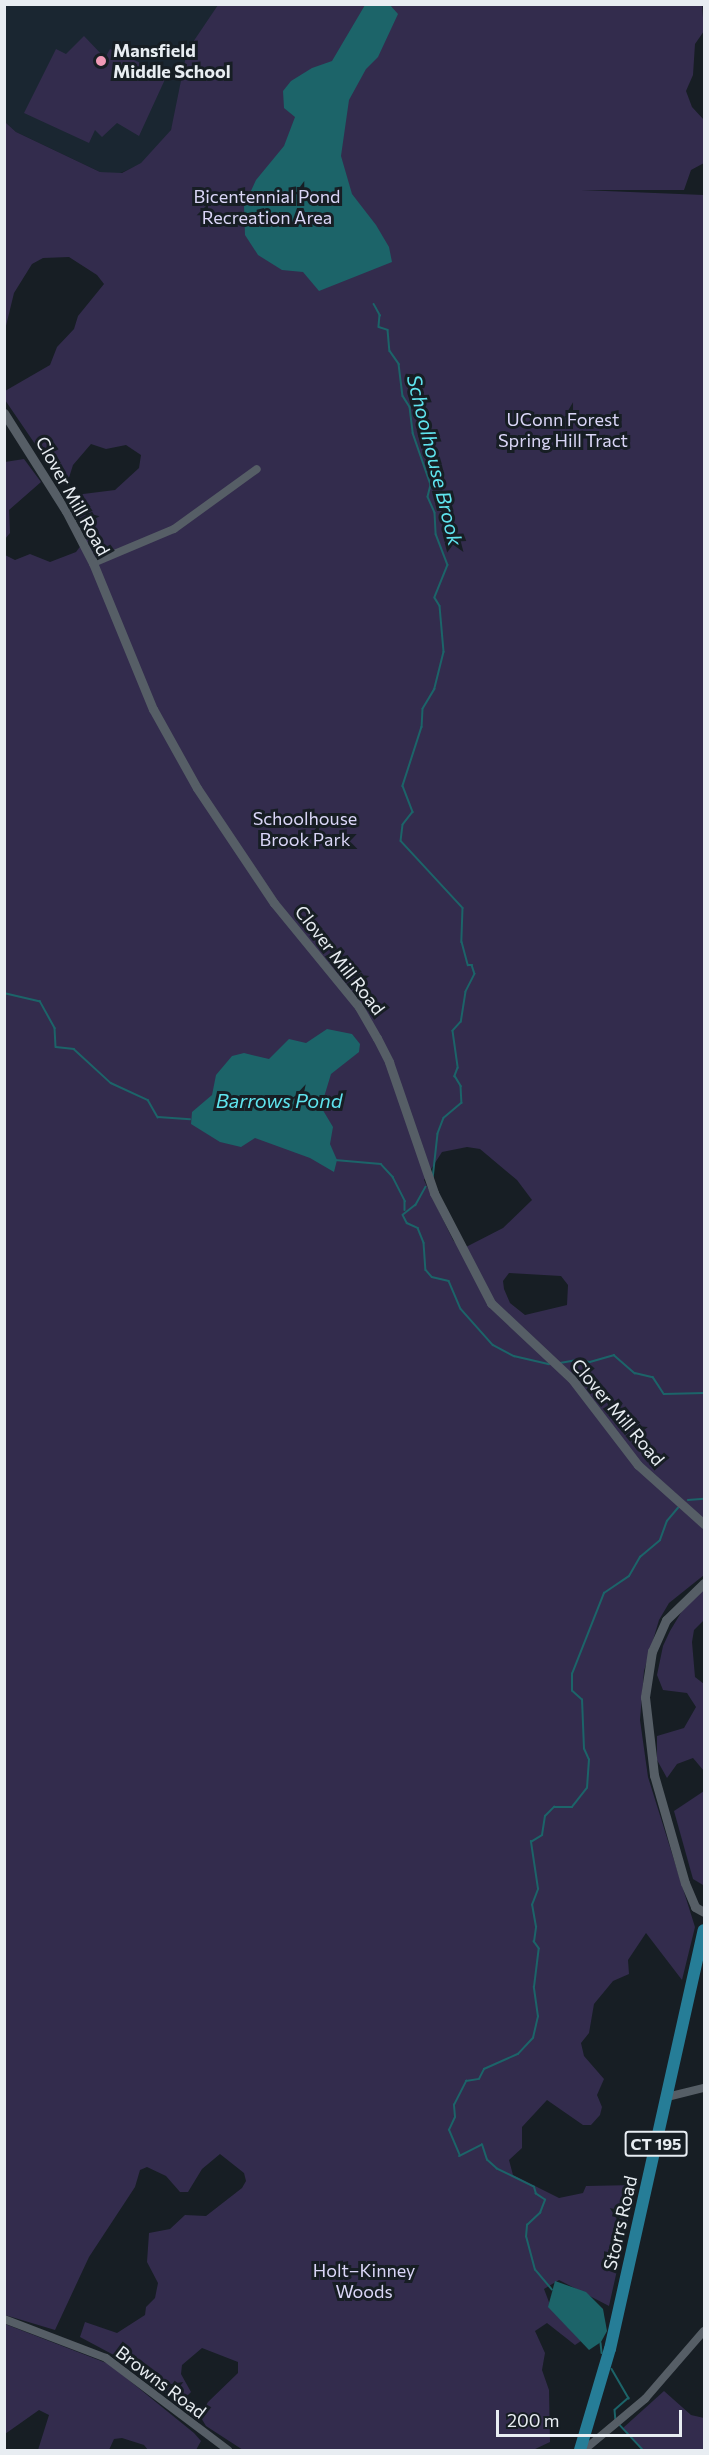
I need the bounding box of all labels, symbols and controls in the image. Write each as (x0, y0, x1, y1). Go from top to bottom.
place label: Mansfield Middle School (113, 40, 231, 82)
marker: Mansfield Middle School (94, 54, 108, 68)
park label: Bicentennial Pond Recreation Area (194, 186, 340, 228)
water label: Schoolhouse Brook (402, 372, 468, 548)
park label: UConn Forest Spring Hill Tract (498, 409, 628, 452)
street label: Clover Mill Road (31, 433, 115, 559)
park label: Schoolhouse Brook Park (253, 808, 357, 850)
street label: Clover Mill Road (291, 901, 389, 1019)
water label: Barrows Pond (216, 1088, 342, 1112)
street label: Clover Mill Road (567, 1354, 669, 1470)
road number: CT 195 (624, 2131, 688, 2157)
street label: Storrs Road (599, 2174, 641, 2272)
park label: Holt–Kinney Woods (313, 2260, 415, 2302)
street label: Browns Road (112, 2341, 210, 2423)
scale bar (499, 2398, 685, 2436)
text: 200 m (507, 2409, 560, 2431)

